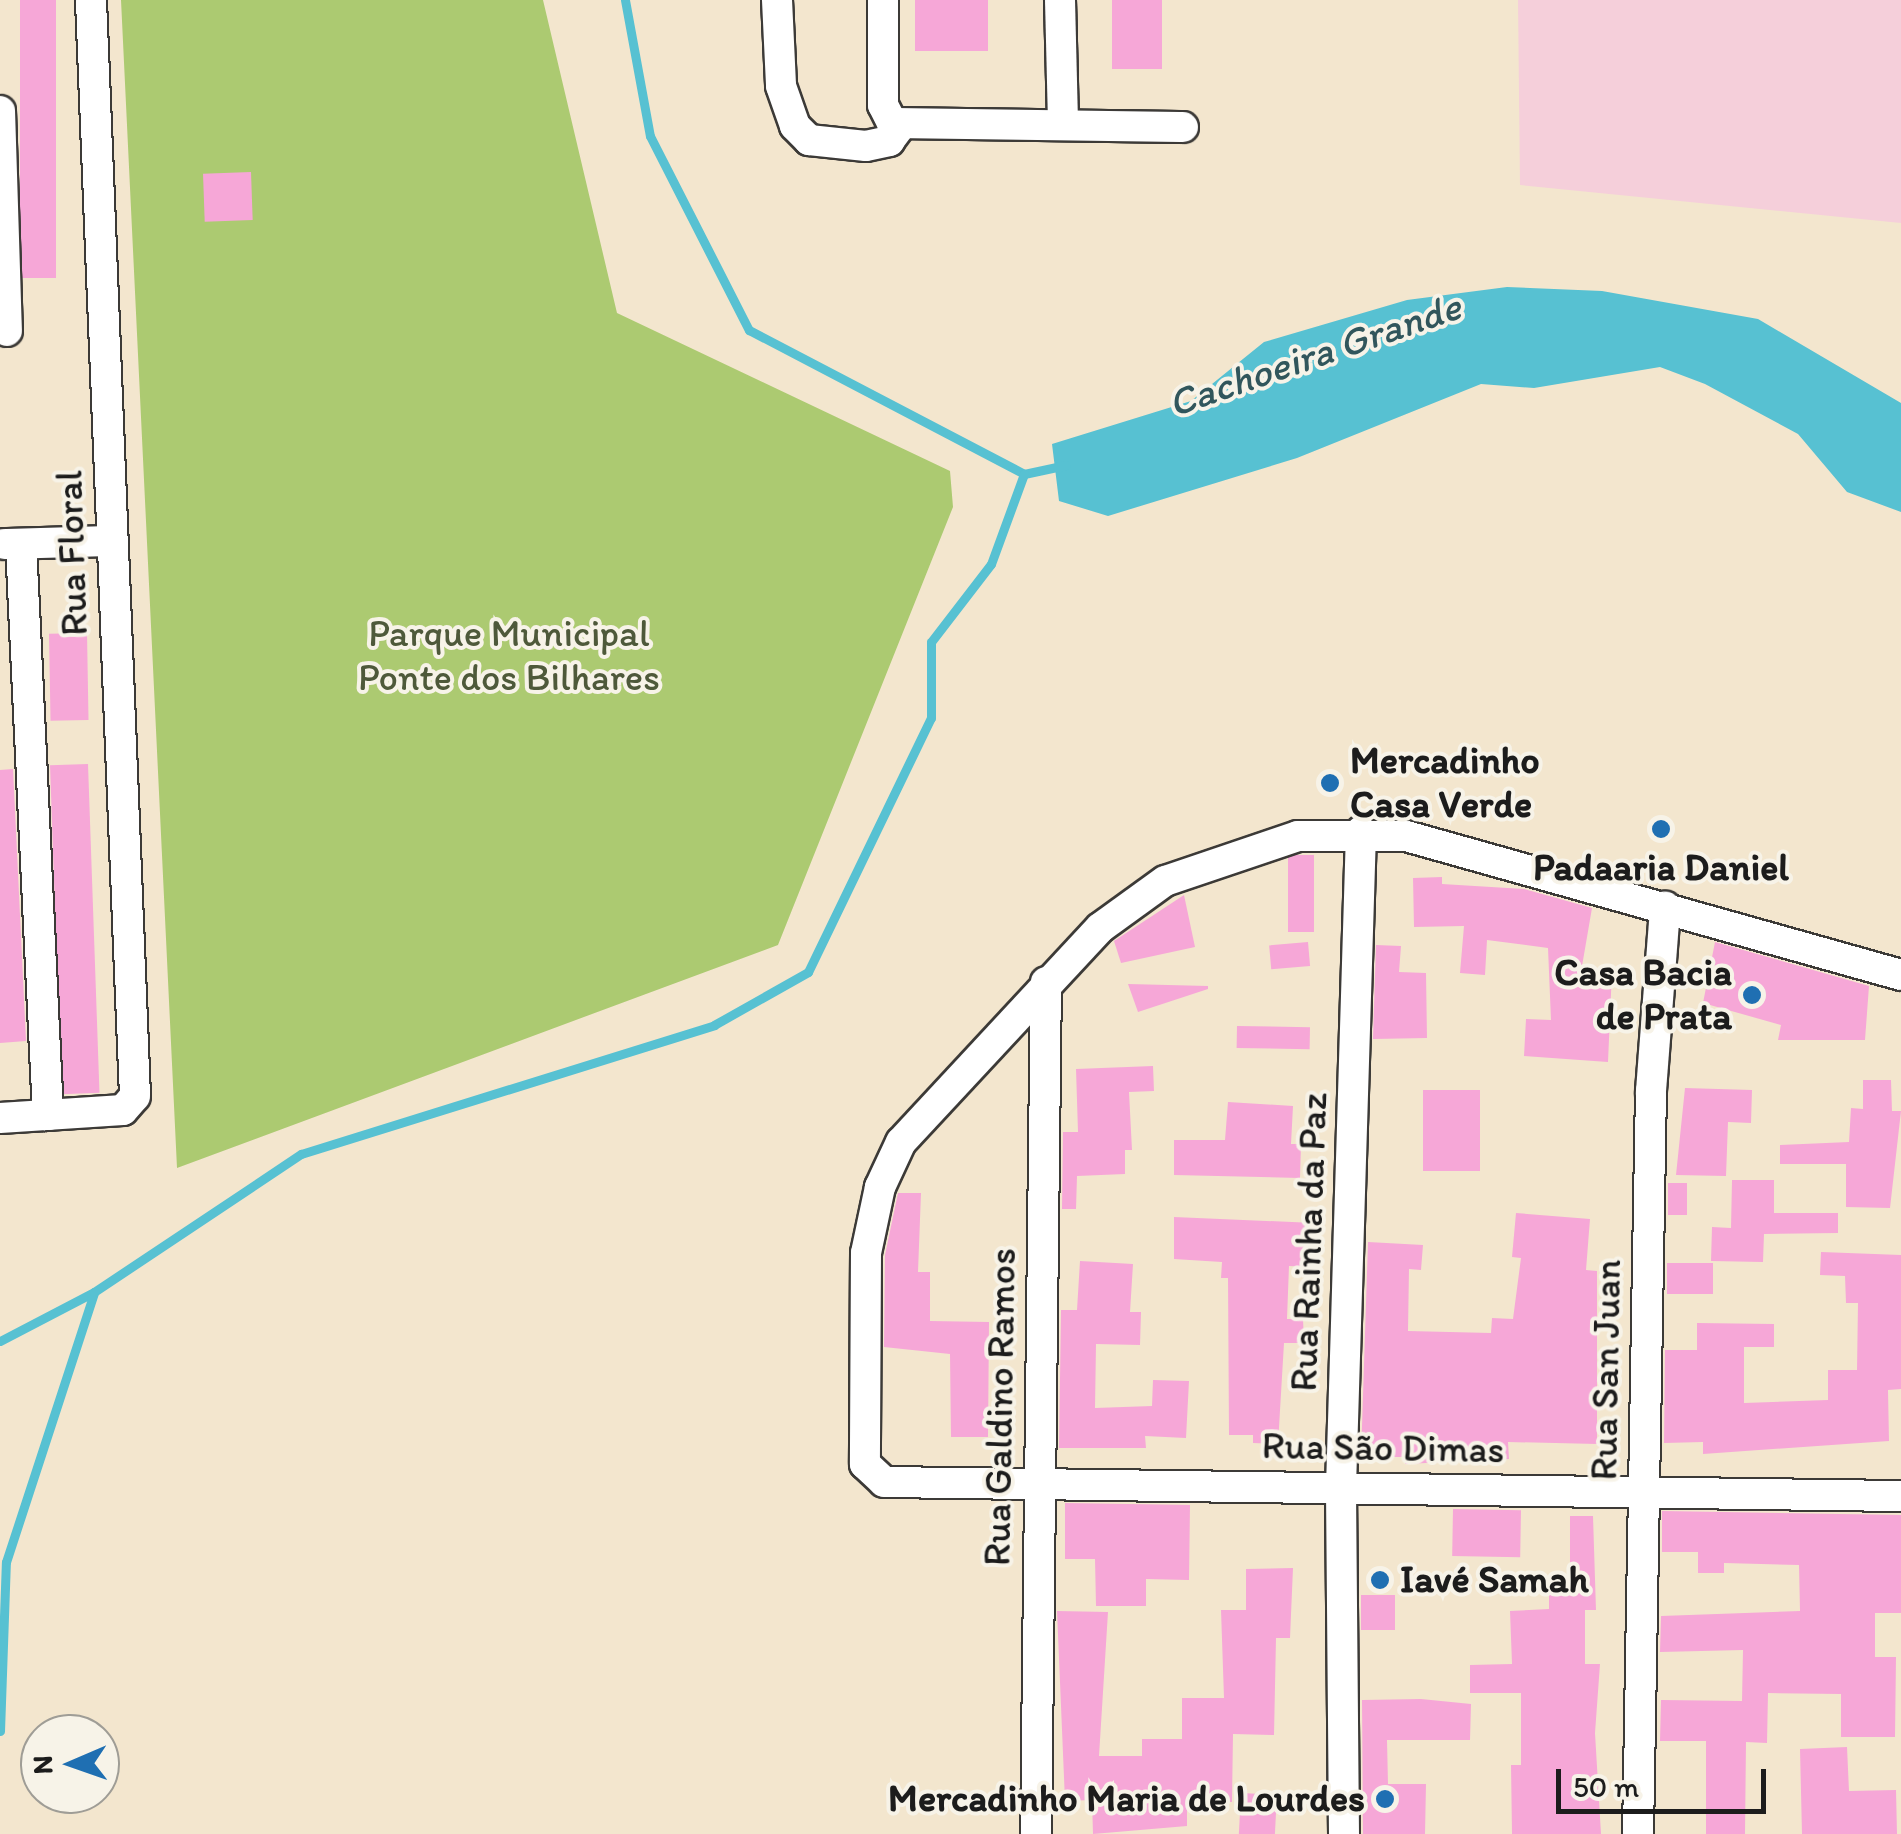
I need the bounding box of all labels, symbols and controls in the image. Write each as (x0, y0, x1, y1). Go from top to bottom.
water label: Cachoeira Grande (1161, 281, 1467, 427)
street label: Rua Floral (46, 470, 98, 636)
park label: Parque Municipal Ponte dos Bilhares (358, 611, 660, 700)
place label: Mercadinho Casa Verde (1350, 738, 1540, 828)
marker: Mercadinho Casa Verde (1319, 772, 1341, 794)
marker: Padaaria Daniel (1650, 818, 1672, 840)
place label: Padaaria Daniel (1533, 845, 1789, 891)
place label: Casa Bacia de Prata (1552, 950, 1732, 1040)
marker: Casa Bacia de Prata (1741, 984, 1763, 1006)
street label: Rua Rainha da Paz (1281, 1091, 1337, 1393)
street label: Rua Galdino Ramos (974, 1247, 1026, 1567)
street label: Rua San Juan (1581, 1259, 1631, 1481)
street label: Rua São Dimas (1261, 1423, 1505, 1473)
place label: Iavé Samah (1400, 1557, 1589, 1603)
marker: Iavé Samah (1369, 1569, 1391, 1591)
north arrow (20, 1714, 120, 1814)
scale bar (1561, 1749, 1771, 1811)
text: N (25, 1755, 59, 1775)
text: 50 m (1573, 1768, 1639, 1805)
place label: Mercadinho Maria de Lourdes (886, 1776, 1365, 1822)
marker: Mercadinho Maria de Lourdes (1374, 1788, 1396, 1810)

